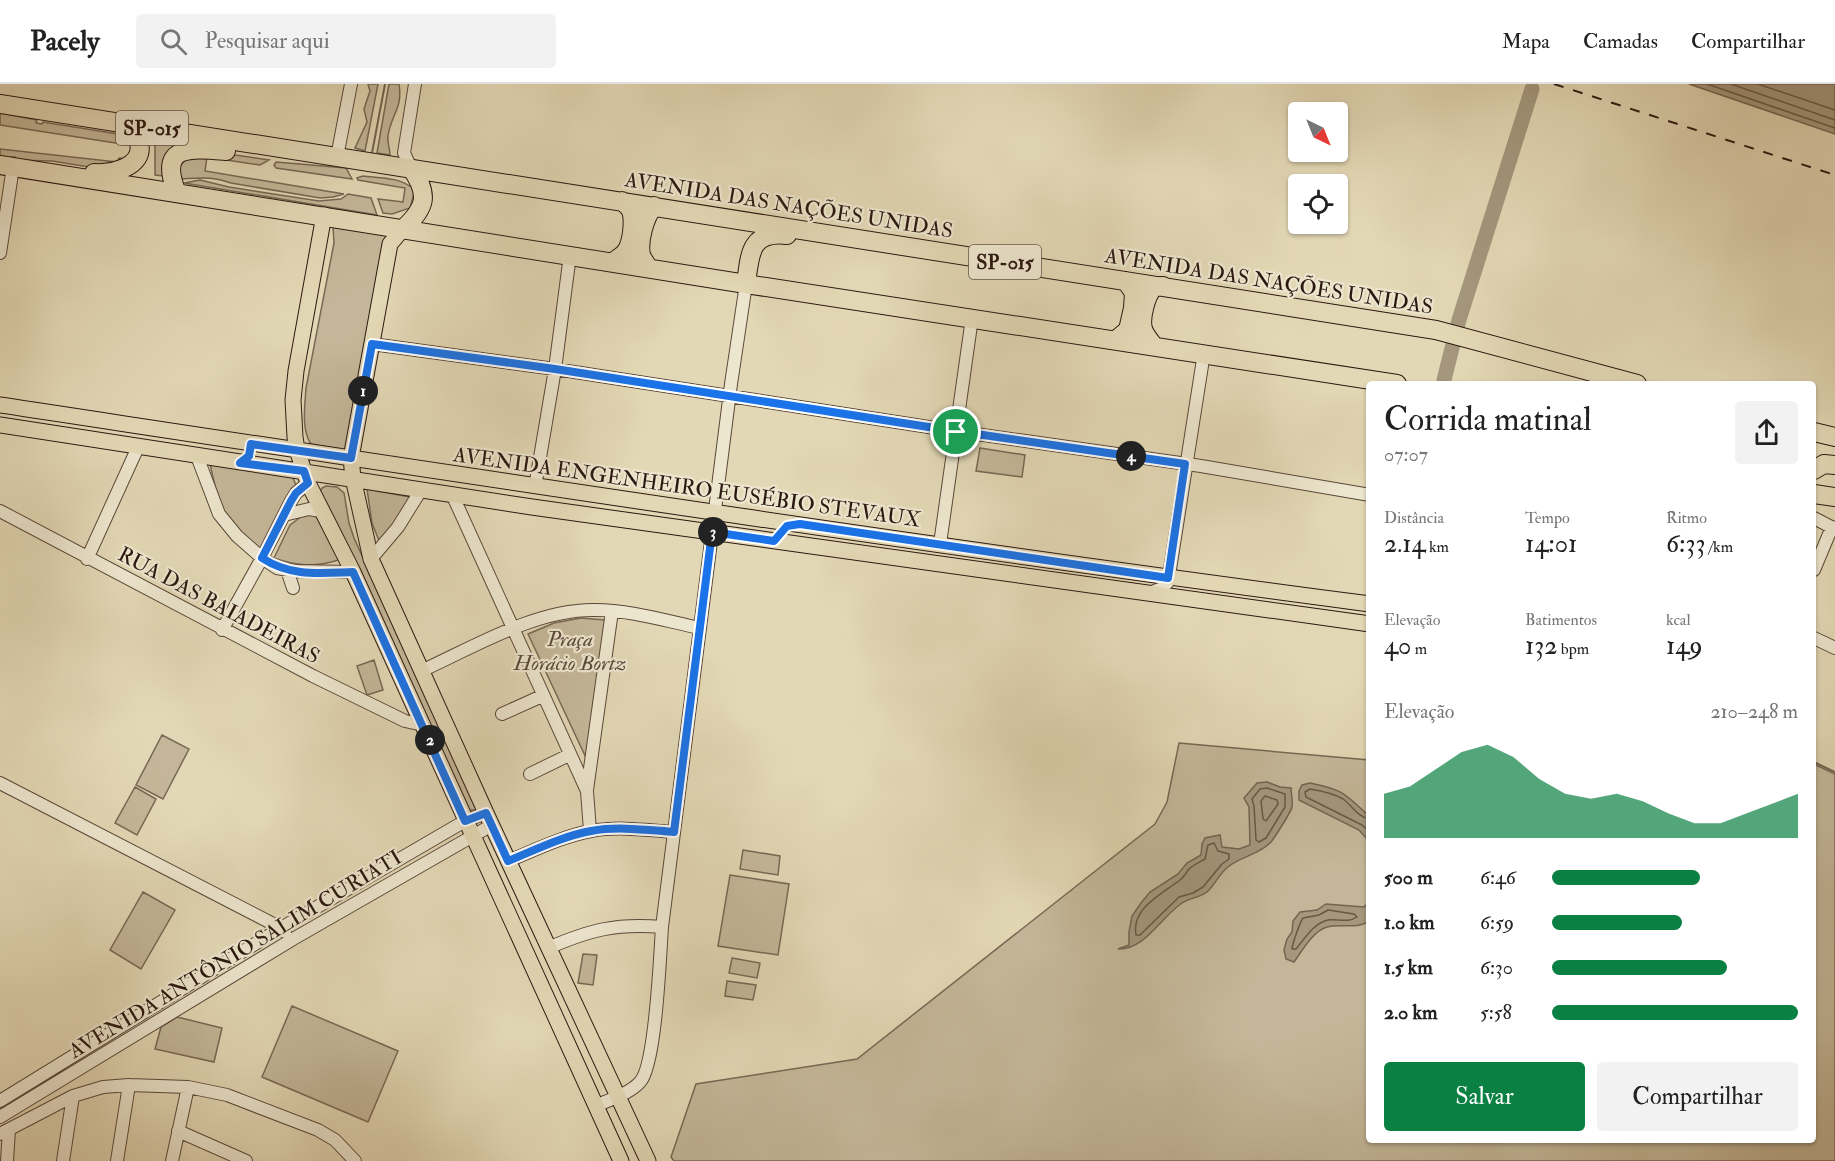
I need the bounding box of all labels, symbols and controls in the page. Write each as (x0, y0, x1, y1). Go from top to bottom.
search box (136, 14, 556, 68)
text: Pacely (30, 24, 100, 59)
icon: search (157, 25, 190, 58)
text: Pesquisar aqui (205, 27, 330, 55)
text: Mapa (1502, 28, 1550, 55)
text: Camadas (1583, 28, 1658, 55)
text: Compartilhar (1691, 28, 1805, 55)
north arrow (1288, 102, 1348, 162)
map controls (1288, 102, 1348, 234)
road number: SP-015 (116, 111, 188, 145)
street label: AVENIDA DAS NAÇÕES UNIDAS (622, 166, 955, 245)
button: locate (1288, 174, 1348, 234)
street label: AVENIDA DAS NAÇÕES UNIDAS (1102, 242, 1435, 321)
road number: SP-015 (969, 245, 1041, 279)
pin: 1 (348, 376, 378, 406)
text: 1 (360, 381, 366, 401)
text: Corrida matinal (1384, 399, 1592, 440)
button: share (1735, 401, 1798, 464)
pin (930, 406, 981, 457)
icon: arrive (939, 415, 972, 448)
street label: AVENIDA ENGENHEIRO EUSÉBIO STEVAUX (450, 441, 922, 534)
pin: 4 (1116, 441, 1146, 471)
text: 07:07 (1384, 442, 1428, 467)
text: 4 (1127, 446, 1135, 466)
text: Distância (1384, 508, 1444, 528)
text: Tempo (1525, 508, 1570, 528)
text: Ritmo (1666, 508, 1707, 528)
pin: 3 (698, 517, 728, 547)
text: 3 (710, 522, 716, 542)
text: 2.14 (1384, 528, 1426, 560)
text: 14:01 (1525, 528, 1577, 560)
text: 6:33 (1666, 528, 1706, 560)
text: km (1426, 537, 1449, 557)
text: /km (1706, 537, 1733, 557)
street label: RUA DAS BAIADEIRAS (113, 541, 324, 670)
text: Elevação (1384, 610, 1440, 630)
text: Batimentos (1525, 610, 1597, 630)
text: kcal (1666, 610, 1691, 630)
park label: Praça Horácio Bortz (513, 626, 626, 677)
text: 40 (1384, 630, 1411, 662)
text: 132 (1525, 630, 1557, 662)
text: 149 (1666, 630, 1703, 662)
text: m (1411, 639, 1427, 659)
text: bpm (1557, 639, 1589, 659)
text: Elevação (1384, 699, 1454, 724)
text: 210–248 m (1710, 699, 1798, 724)
pin: 2 (415, 725, 445, 755)
text: 2 (426, 730, 434, 750)
street label: AVENIDA ANTÔNIO SALIM CURIATI (63, 844, 407, 1065)
text: 500 m (1384, 865, 1433, 890)
text: 6:46 (1480, 865, 1516, 890)
text: 1.0 km (1384, 910, 1435, 935)
text: 6:59 (1480, 910, 1514, 935)
text: 1.5 km (1384, 955, 1433, 980)
text: 6:30 (1480, 955, 1513, 980)
text: 2.0 km (1384, 1000, 1438, 1025)
text: 5:58 (1480, 1000, 1512, 1025)
button: Salvar (1384, 1062, 1585, 1131)
button: Compartilhar (1597, 1062, 1798, 1131)

